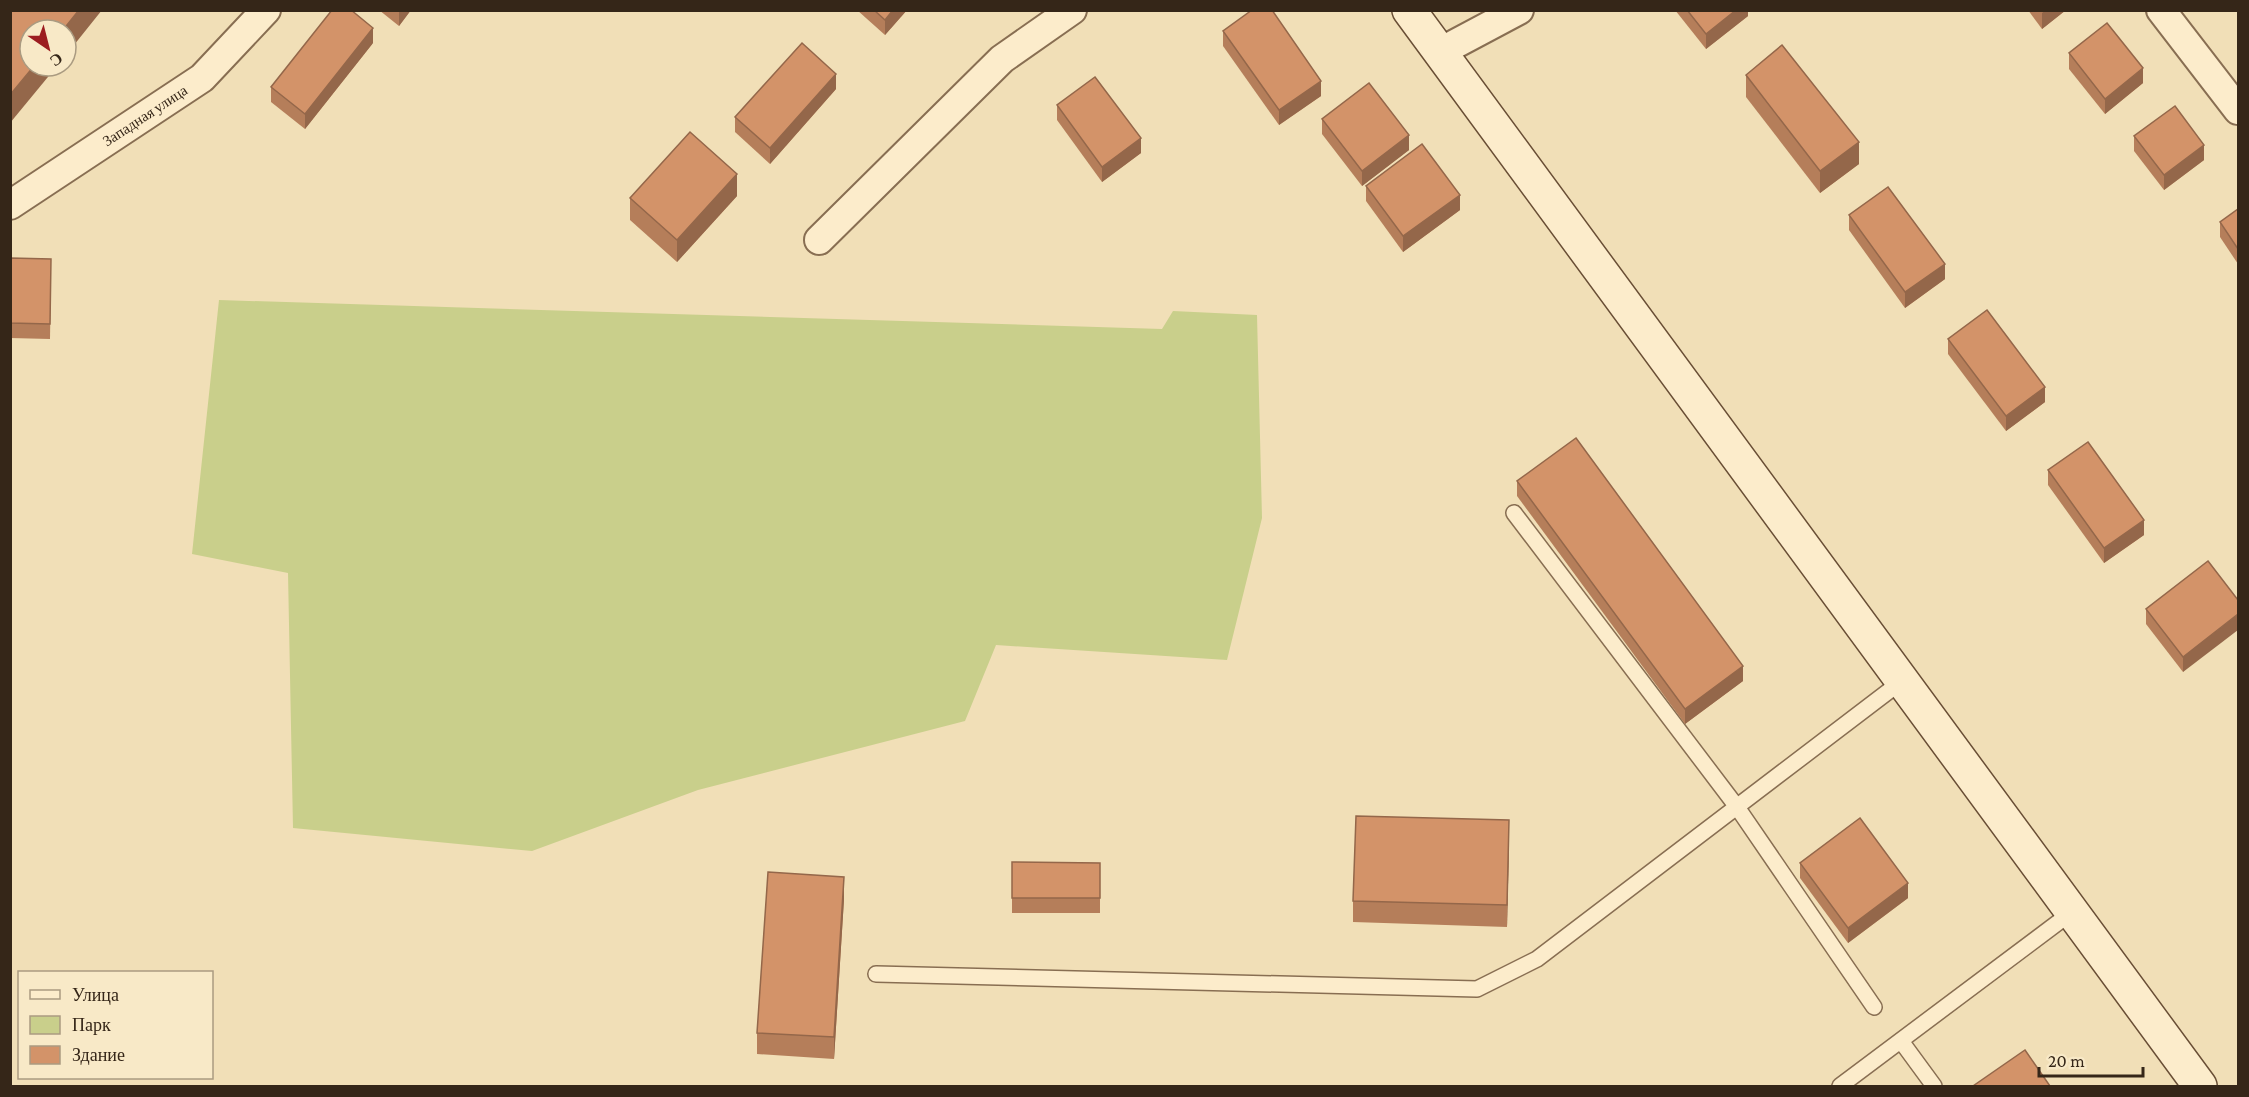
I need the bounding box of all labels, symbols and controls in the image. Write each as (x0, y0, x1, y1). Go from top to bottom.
north arrow (18, 18, 78, 78)
text: С (47, 50, 66, 70)
street label: Западная улица (100, 82, 191, 149)
legend (18, 971, 213, 1079)
text: Улица (72, 985, 119, 1005)
text: Парк (72, 1015, 111, 1035)
scale bar (2039, 1040, 2142, 1078)
text: Здание (72, 1045, 125, 1065)
text: 20 m (2048, 1051, 2085, 1071)

